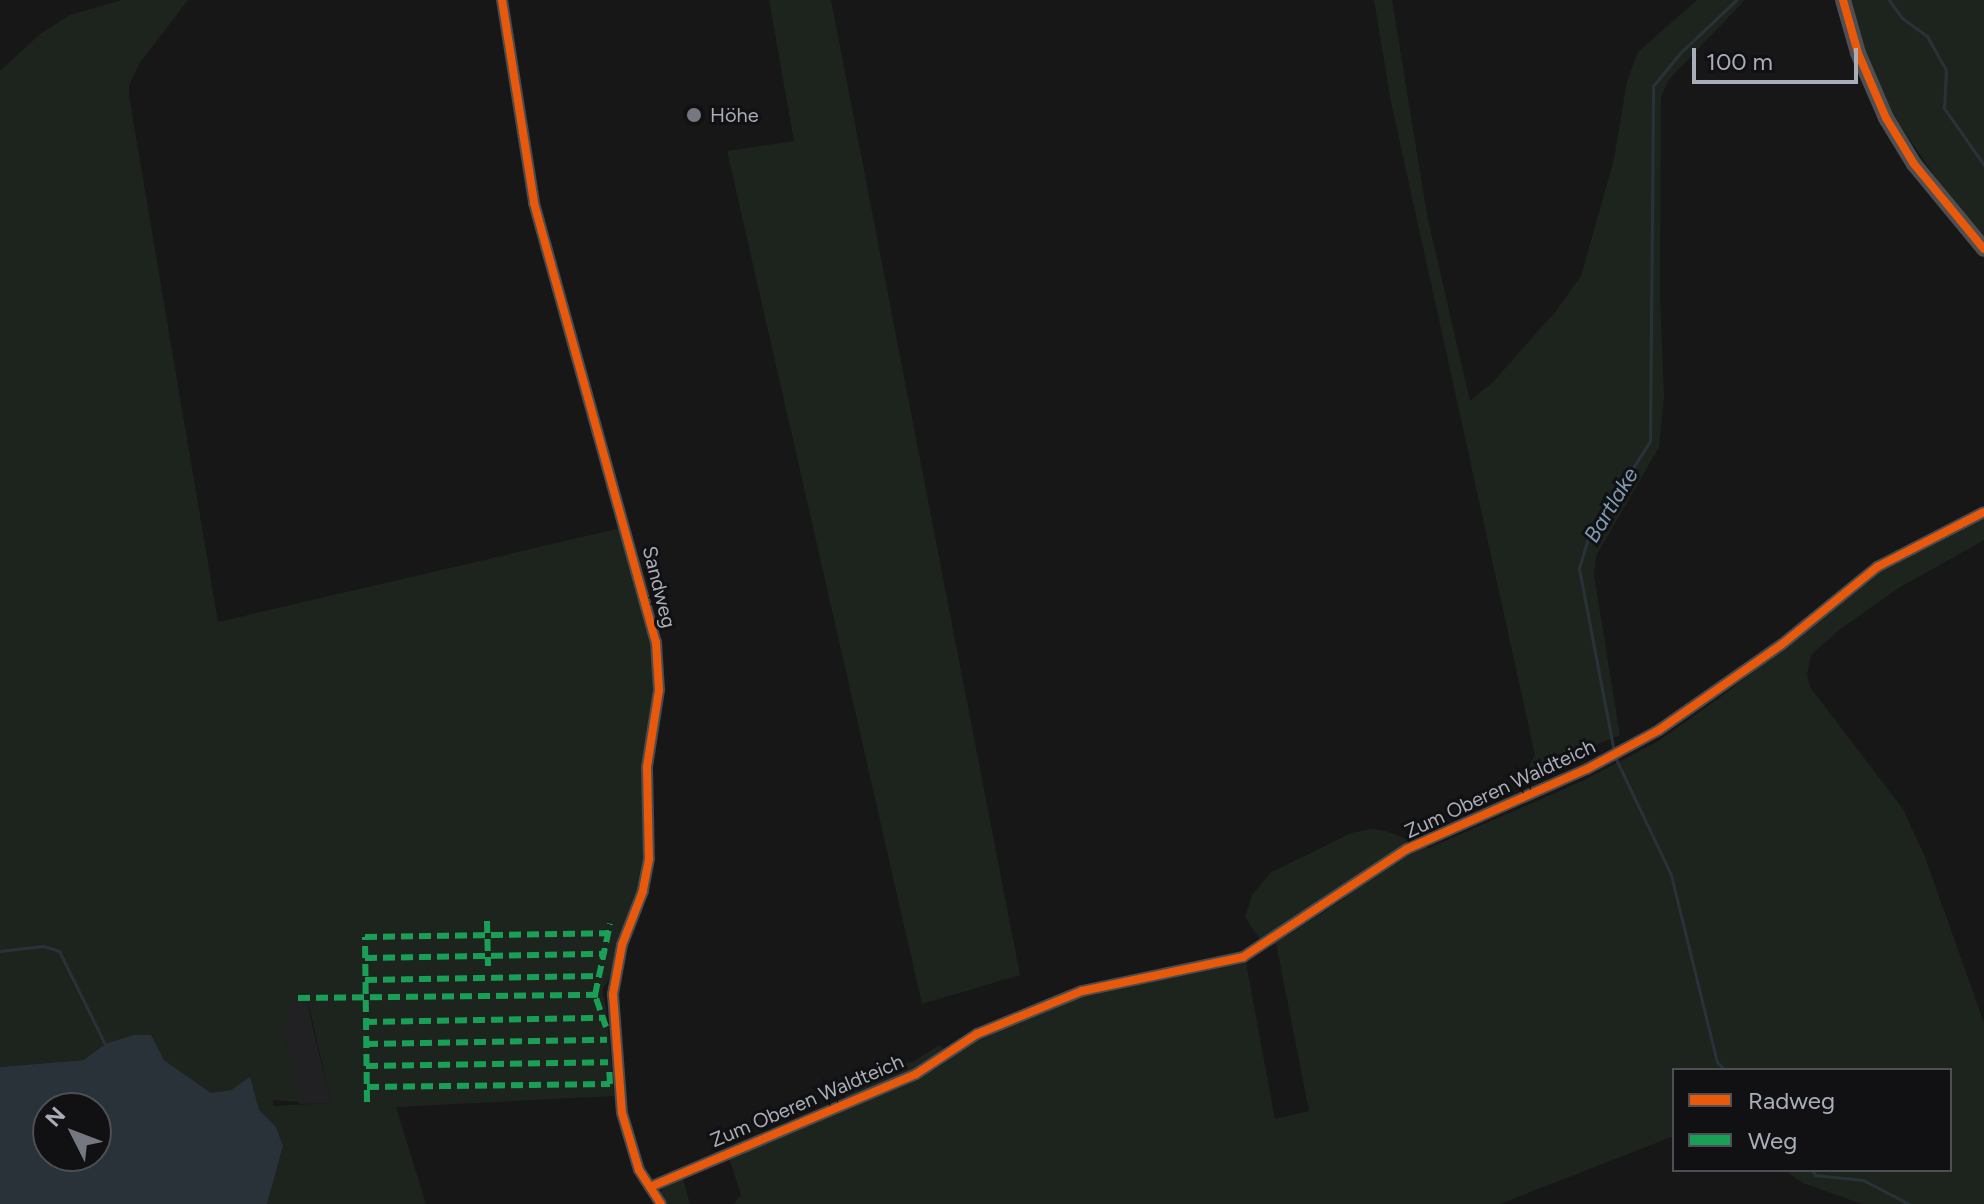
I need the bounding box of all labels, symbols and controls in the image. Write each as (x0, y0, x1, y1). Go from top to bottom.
scale bar (1696, 32, 1862, 82)
text: 100 m (1706, 47, 1773, 76)
place label: Höhe (710, 103, 759, 127)
marker: Höhe (685, 106, 703, 124)
water label: Bartlake (1578, 463, 1644, 547)
street label: Sandweg (637, 544, 681, 630)
street label: Zum Oberen Waldteich (1401, 734, 1599, 844)
street label: Zum Oberen Waldteich (707, 1049, 907, 1153)
legend (1672, 1068, 1952, 1172)
text: Radweg (1748, 1086, 1835, 1115)
north arrow (32, 1092, 112, 1172)
text: N (40, 1102, 71, 1132)
text: Weg (1748, 1126, 1797, 1155)

